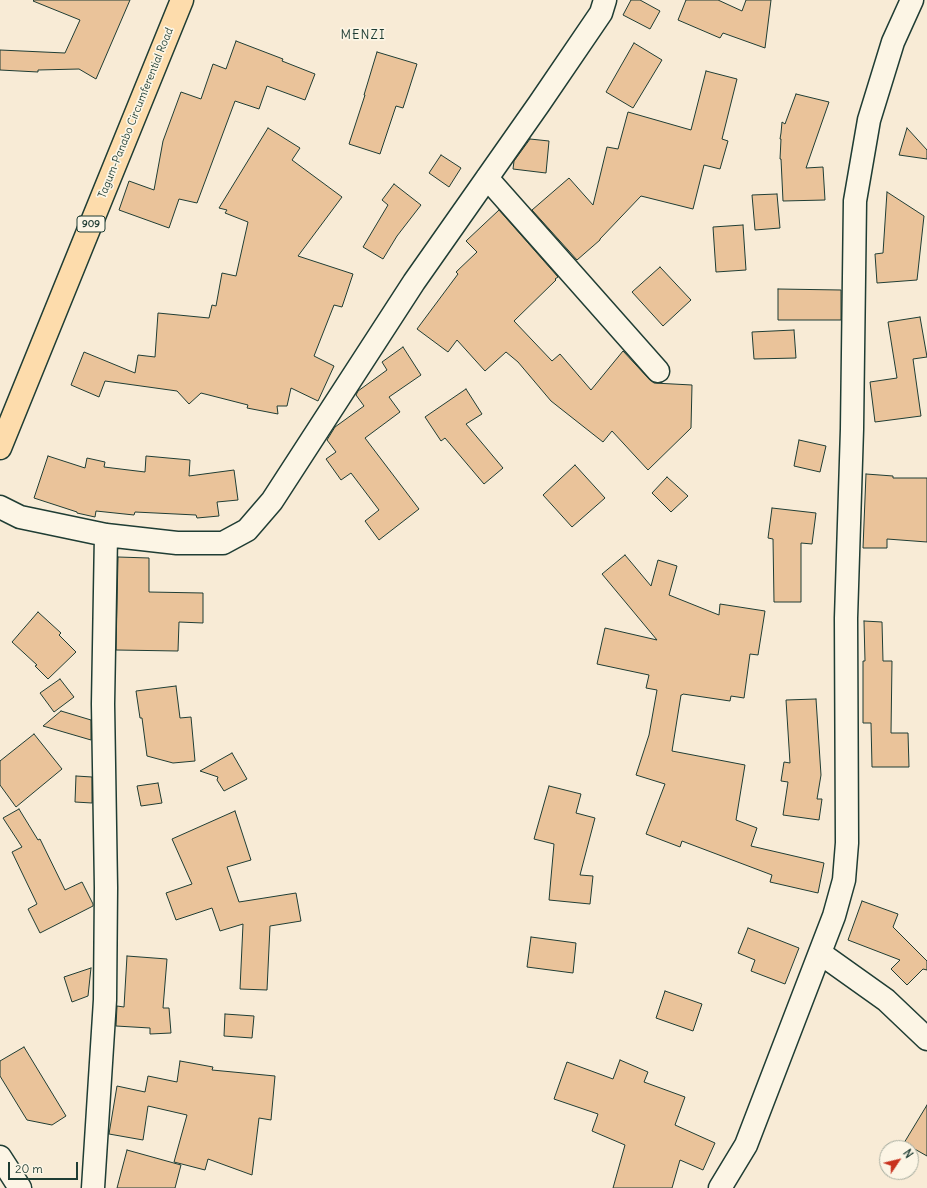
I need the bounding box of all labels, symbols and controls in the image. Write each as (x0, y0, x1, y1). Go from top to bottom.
street label: Tagum-Panabo Circumferential Road (96, 26, 176, 200)
district label: MENZI (340, 27, 386, 43)
road number: 909 (77, 216, 105, 232)
north arrow (879, 1140, 919, 1180)
text: N (900, 1147, 916, 1161)
scale bar (10, 1154, 80, 1180)
text: 20 m (15, 1161, 43, 1176)

